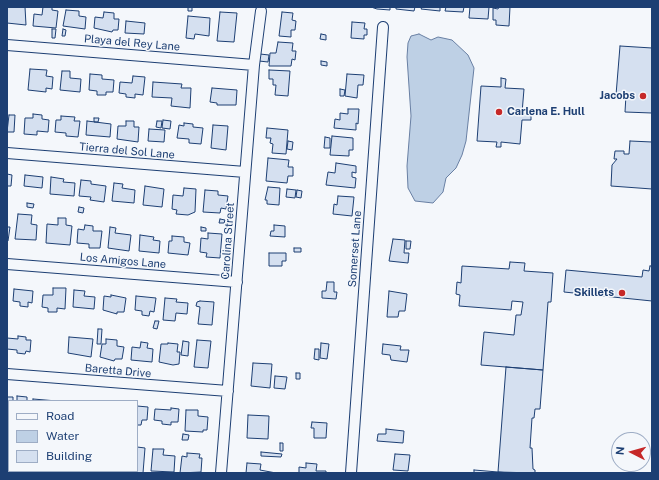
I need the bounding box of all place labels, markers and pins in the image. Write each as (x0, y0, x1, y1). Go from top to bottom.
place label: Jacobs (600, 89, 635, 103)
marker: Jacobs (638, 91, 648, 101)
place label: Carlena E. Hull (507, 105, 585, 119)
marker: Carlena E. Hull (494, 107, 504, 117)
place label: Skillets (574, 286, 614, 300)
marker: Skillets (617, 288, 627, 298)

